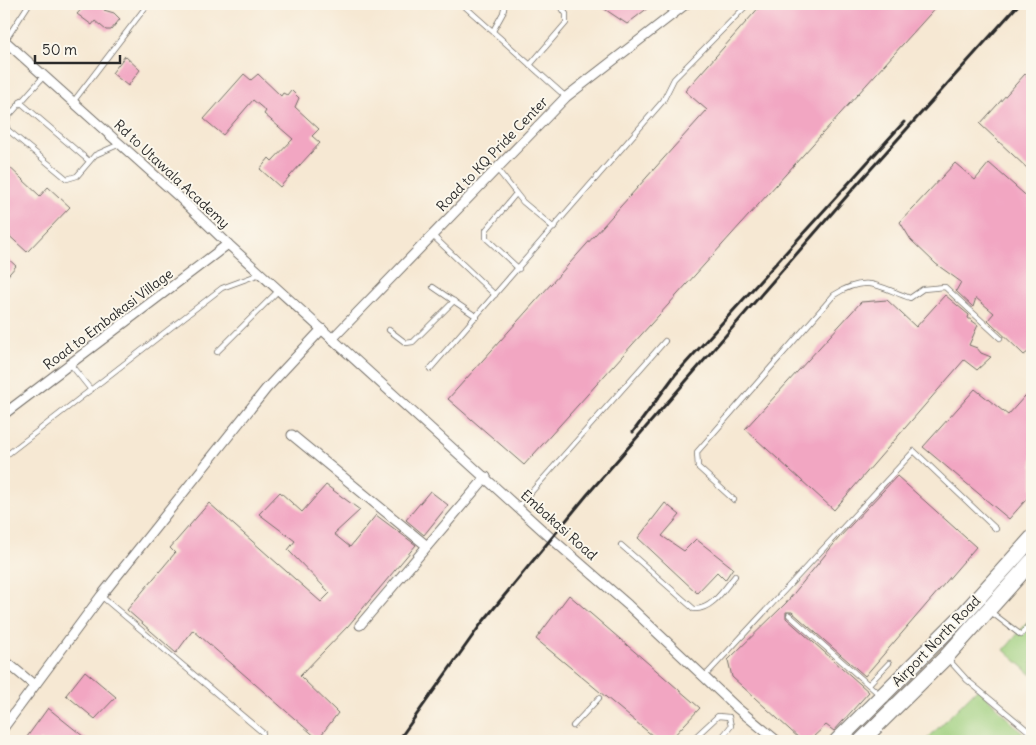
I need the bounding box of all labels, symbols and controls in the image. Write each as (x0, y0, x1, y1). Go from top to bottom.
scale bar (35, 32, 120, 64)
text: 50 m (42, 40, 77, 59)
street label: Road to KQ Pride Center (432, 93, 552, 215)
street label: Rd to Utawala Academy (110, 116, 234, 232)
street label: Road to Embakasi Village (40, 264, 176, 374)
street label: Embakasi Road (517, 486, 601, 564)
street label: Airport North Road (888, 592, 984, 690)

